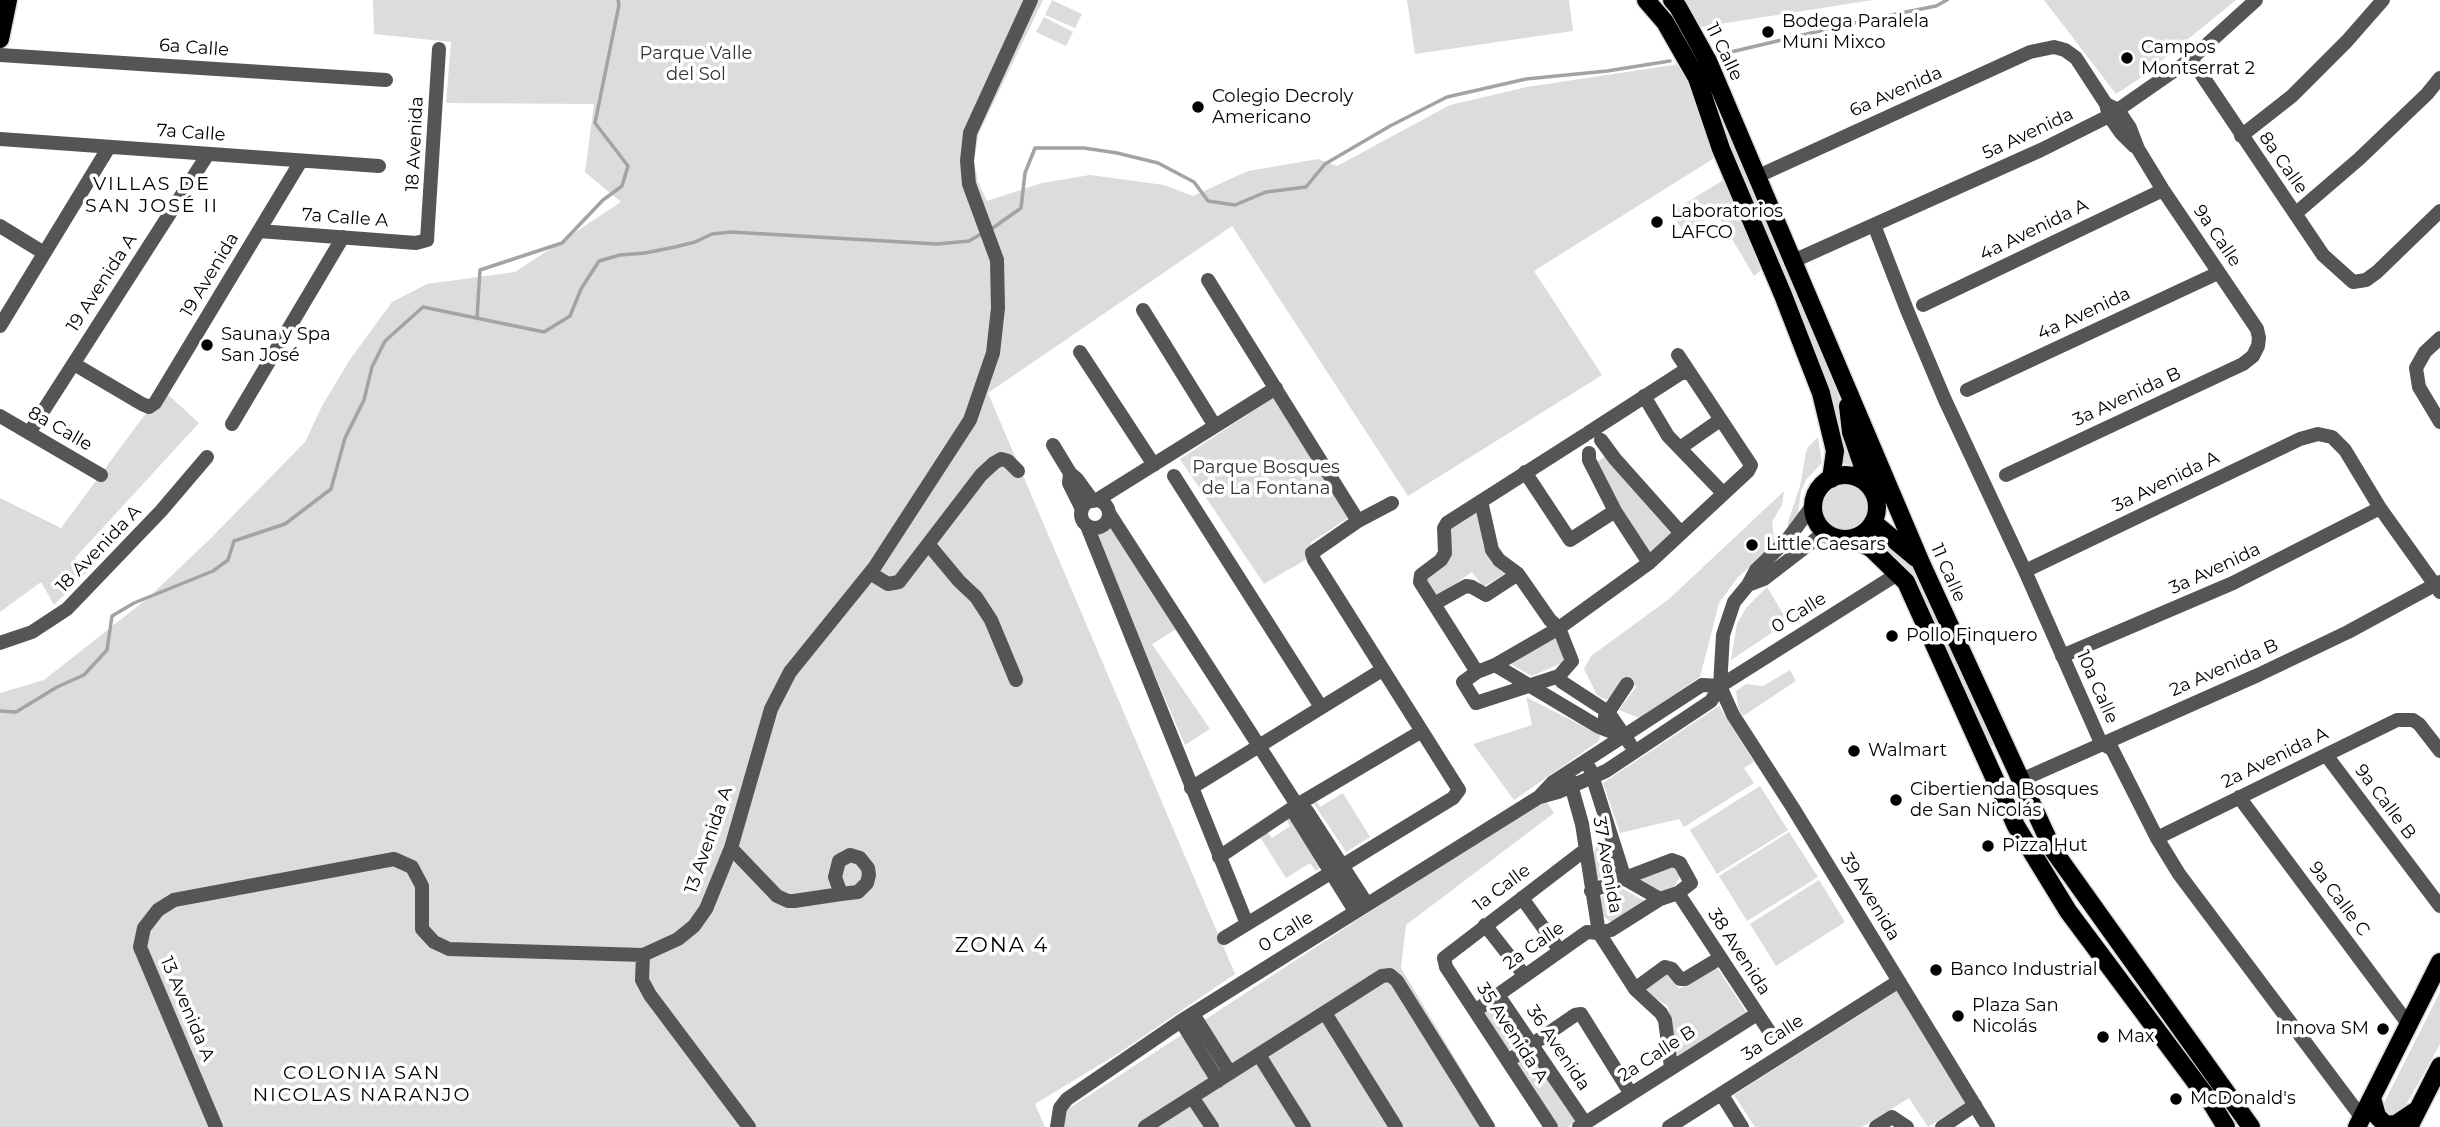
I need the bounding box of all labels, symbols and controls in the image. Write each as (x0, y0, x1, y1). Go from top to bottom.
place label: Bodega Paralela Muni Mixco (1782, 11, 1929, 54)
street label: 11 Calle (1701, 20, 1747, 84)
marker: Bodega Paralela Muni Mixco (1760, 24, 1776, 40)
street label: 6a Calle (158, 35, 230, 61)
place label: Campos Montserrat 2 (2141, 37, 2255, 80)
park label: Parque Valle del Sol (640, 43, 752, 86)
marker: Campos Montserrat 2 (2119, 50, 2135, 66)
street label: 6a Avenida (1846, 62, 1946, 122)
place label: Colegio Decroly Americano (1212, 86, 1353, 128)
street label: 18 Avenida (402, 96, 428, 192)
marker: Colegio Decroly Americano (1190, 99, 1206, 115)
street label: 5a Avenida (1979, 103, 2077, 165)
street label: 7a Calle (156, 120, 226, 146)
street label: 8a Calle (2254, 128, 2312, 198)
district label: VILLAS DE SAN JOSÉ II (86, 173, 218, 217)
street label: 4a Avenida A (1976, 194, 2092, 266)
place label: Laboratorios LAFCO (1671, 201, 1783, 244)
street label: 9a Calle (2188, 201, 2246, 271)
street label: 7a Calle A (301, 204, 389, 232)
marker: Laboratorios LAFCO (1649, 214, 1665, 230)
street label: 19 Avenida (176, 229, 244, 321)
street label: 19 Avenida A (62, 230, 142, 336)
street label: 4a Avenida (2034, 283, 2134, 345)
place label: Sauna y Spa San José (221, 324, 331, 366)
marker: Sauna y Spa San José (199, 337, 215, 353)
street label: 3a Avenida B (2070, 363, 2184, 431)
street label: 8a Calle (24, 402, 96, 456)
street label: 3a Avenida A (2109, 447, 2223, 517)
park label: Parque Bosques de La Fontana (1192, 457, 1340, 500)
street label: 18 Avenida A (52, 501, 146, 597)
place label: Little Caesars (1766, 534, 1886, 556)
marker: Little Caesars (1744, 537, 1760, 553)
street label: 3a Avenida (2166, 538, 2264, 600)
street label: 11 Calle (1926, 541, 1970, 605)
street label: 0 Calle (1768, 588, 1830, 638)
place label: Pollo Finquero (1906, 625, 2038, 647)
marker: Pollo Finquero (1884, 628, 1900, 644)
street label: 2a Avenida B (2166, 634, 2282, 702)
street label: 10a Calle (2071, 647, 2123, 727)
street label: 2a Avenida A (2218, 723, 2332, 793)
place label: Walmart (1868, 740, 1947, 762)
marker: Walmart (1846, 743, 1862, 759)
street label: 9a Calle B (2350, 760, 2420, 844)
place label: Cibertienda Bosques de San Nicolás (1910, 779, 2098, 822)
street label: 13 Avenida A (681, 784, 737, 896)
marker: Cibertienda Bosques de San Nicolás (1888, 792, 1904, 808)
street label: 37 Avenida (1588, 815, 1626, 915)
place label: Pizza Hut (2002, 835, 2088, 857)
marker: Pizza Hut (1980, 838, 1996, 854)
street label: 39 Avenida (1835, 849, 1905, 945)
street label: 9a Calle C (2304, 858, 2374, 940)
street label: 1a Calle (1469, 860, 1535, 916)
street label: 38 Avenida (1703, 905, 1775, 999)
street label: 0 Calle (1255, 907, 1317, 957)
street label: 2a Calle (1499, 917, 1569, 975)
district label: ZONA 4 (955, 933, 1049, 959)
street label: 13 Avenida A (155, 953, 219, 1065)
place label: Banco Industrial (1950, 959, 2098, 981)
marker: Banco Industrial (1928, 962, 1944, 978)
street label: 35 Avenida A (1472, 979, 1552, 1087)
place label: Plaza San Nicolás (1972, 995, 2059, 1038)
street label: 36 Avenida (1522, 1001, 1594, 1095)
marker: Plaza San Nicolás (1950, 1008, 1966, 1024)
street label: 3a Calle (1738, 1010, 1808, 1066)
place label: Innova SM (2275, 1018, 2369, 1040)
street label: 2a Calle B (1614, 1021, 1700, 1087)
marker: Innova SM (2375, 1021, 2391, 1037)
place label: Max (2117, 1026, 2154, 1048)
marker: Max (2095, 1029, 2111, 1045)
district label: COLONIA SAN NICOLAS NARANJO (255, 1062, 469, 1106)
place label: McDonald's (2190, 1088, 2296, 1110)
marker: McDonald's (2168, 1091, 2184, 1107)

